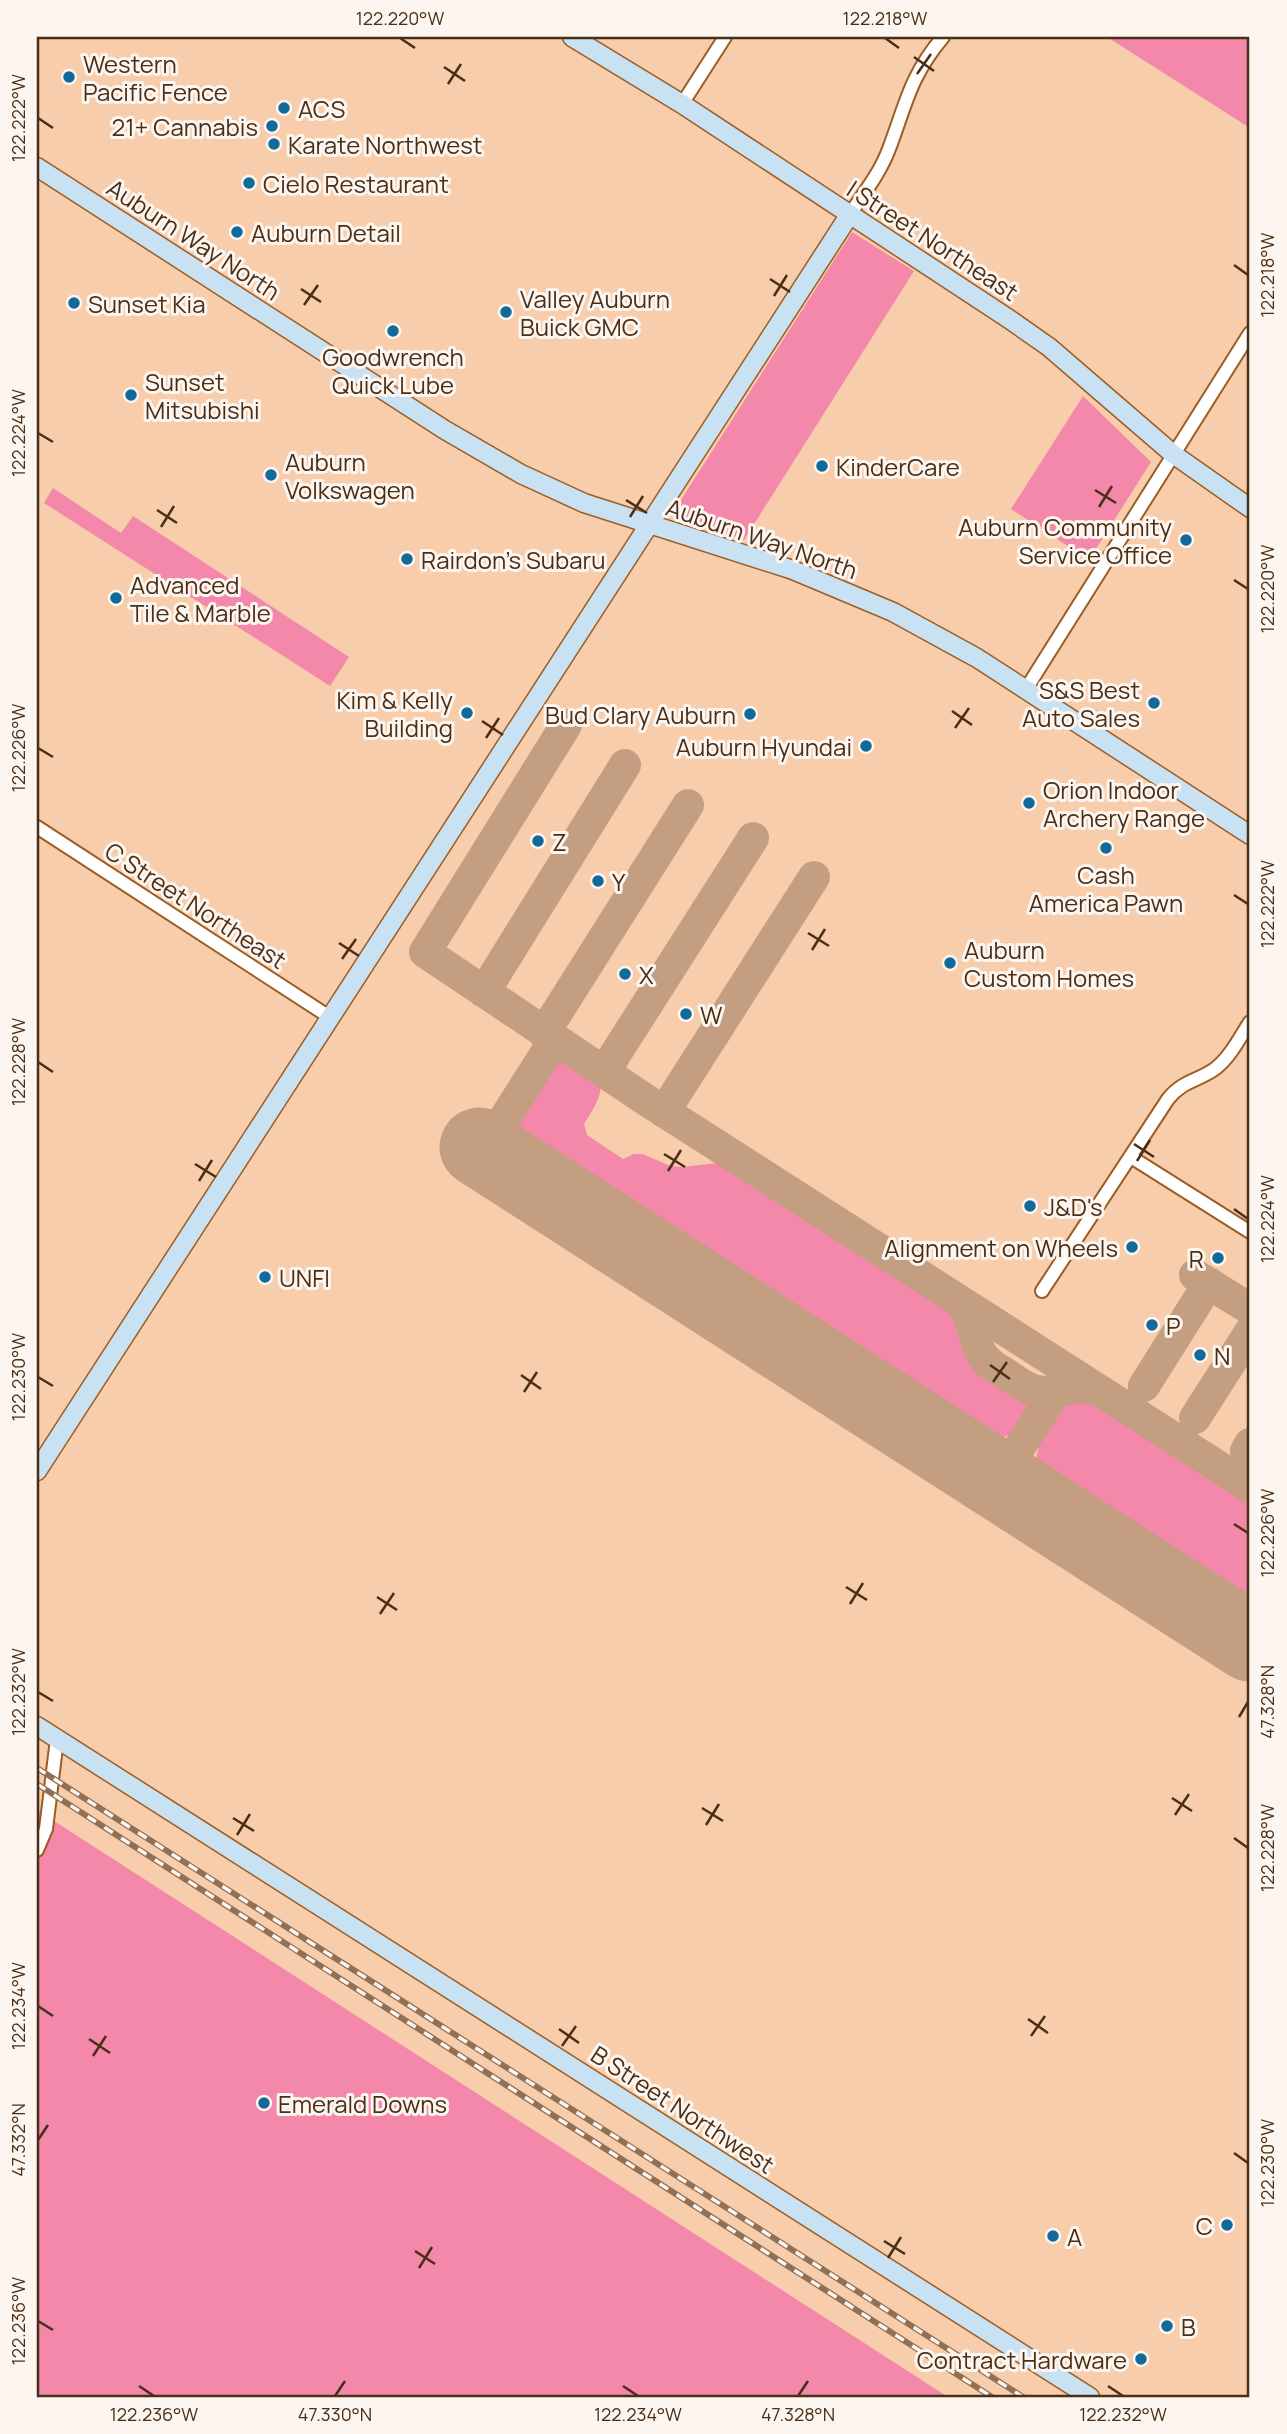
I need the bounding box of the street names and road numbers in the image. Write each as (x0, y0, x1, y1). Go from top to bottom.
street label: Auburn Way North (101, 171, 287, 307)
street label: I Street Northeast (841, 172, 1025, 308)
street label: Auburn Way North (662, 490, 862, 586)
street label: C Street Northeast (99, 834, 293, 976)
street label: B Street Northwest (585, 2037, 781, 2181)

